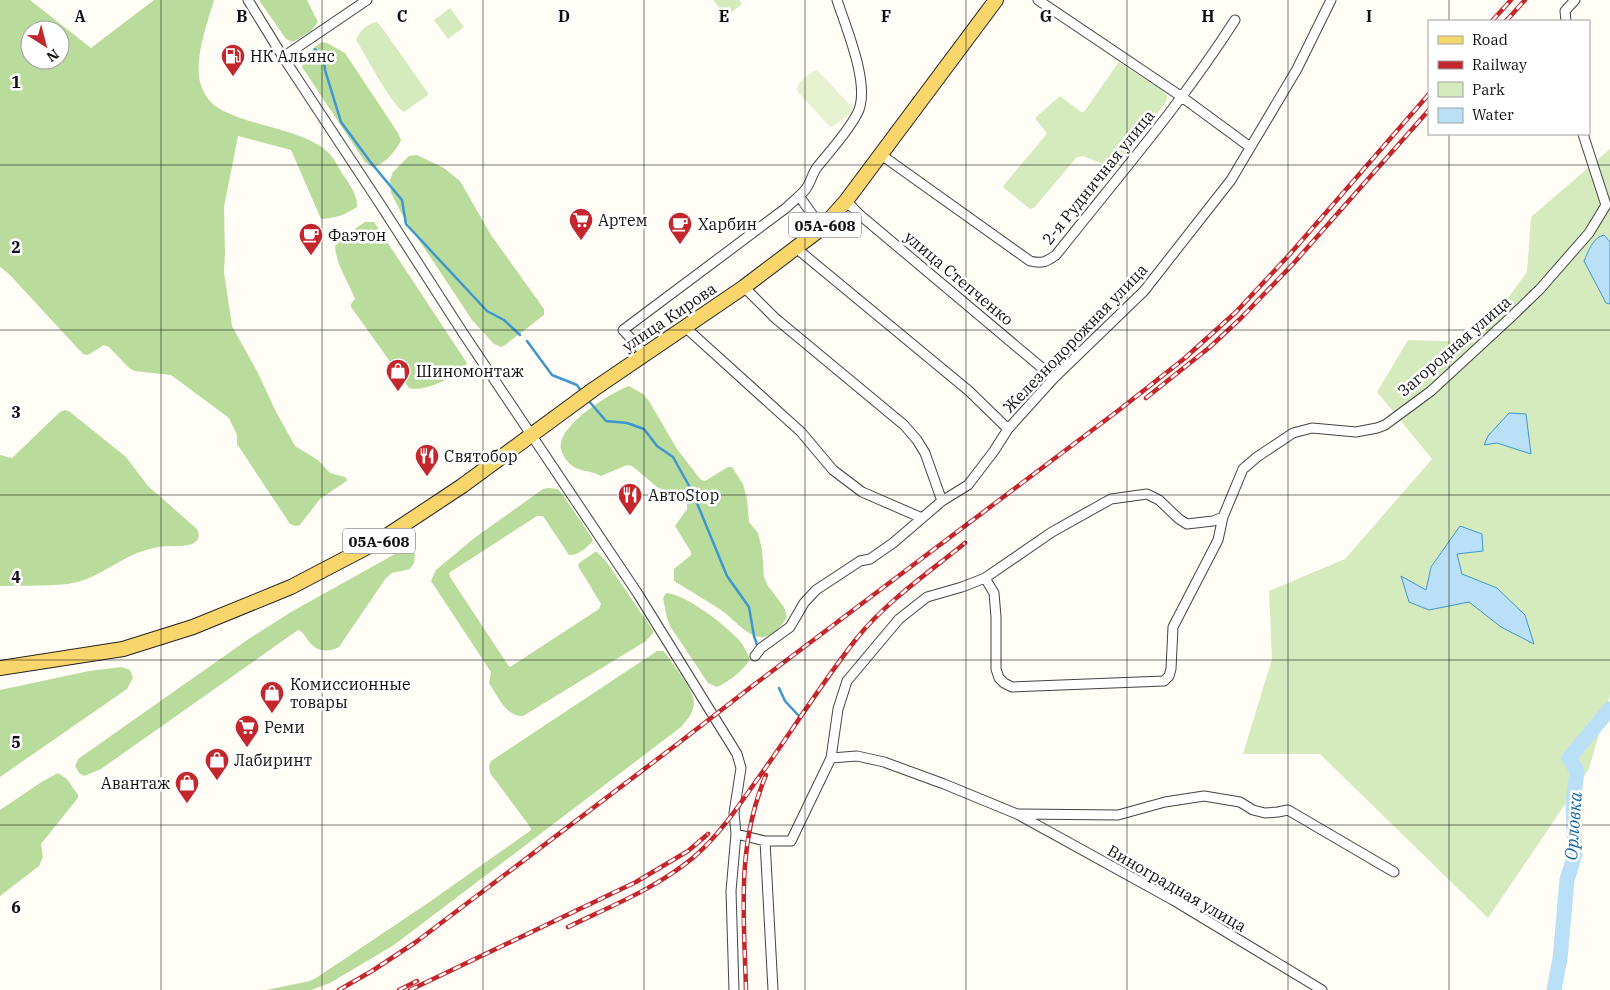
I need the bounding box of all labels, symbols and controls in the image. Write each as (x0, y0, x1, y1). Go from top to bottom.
text: A (74, 6, 86, 26)
text: B (236, 6, 248, 26)
text: C (397, 6, 407, 26)
text: D (558, 6, 570, 26)
text: E (719, 6, 729, 26)
text: F (881, 6, 891, 26)
text: G (1040, 6, 1052, 26)
text: H (1202, 6, 1215, 26)
text: I (1366, 6, 1372, 26)
north arrow (20, 20, 70, 70)
legend (1428, 20, 1590, 135)
text: Road (1472, 30, 1508, 49)
fuel station icon: НК Альянс (220, 43, 246, 77)
text: N (43, 45, 62, 66)
place label: НК Альянс (250, 46, 335, 66)
text: Railway (1472, 55, 1527, 74)
text: 1 (11, 72, 21, 92)
text: Park (1472, 80, 1505, 99)
street label: 2-я Рудничная улица (1037, 105, 1159, 248)
text: Water (1472, 105, 1514, 124)
supermarket icon: Артем (568, 207, 594, 241)
place label: Артем (598, 210, 648, 230)
cafe icon: Харбин (667, 211, 693, 245)
road number: 05А-608 (789, 212, 861, 238)
place label: Харбин (698, 214, 757, 234)
cafe icon: Фаэтон (298, 222, 324, 256)
place label: Фаэтон (328, 225, 386, 245)
street label: улица Степченко (900, 227, 1018, 329)
text: 2 (11, 237, 21, 257)
street label: Железнодорожная улица (999, 259, 1152, 417)
street label: улица Кирова (618, 278, 720, 356)
street label: Загородная улица (1393, 291, 1515, 401)
shop icon: Шиномонтаж (385, 358, 411, 392)
place label: Шиномонтаж (416, 361, 524, 381)
text: 3 (11, 402, 21, 422)
restaurant icon: Святобор (414, 443, 440, 477)
place label: Святобор (444, 446, 518, 466)
restaurant icon: АвтоStop (617, 482, 643, 516)
place label: АвтоStop (648, 485, 719, 505)
road number: 05А-608 (343, 528, 415, 554)
text: 4 (11, 567, 21, 587)
place label: Комиссионные товары (290, 674, 411, 712)
shop icon: Комиссионные товары (259, 680, 285, 714)
supermarket icon: Реми (234, 714, 260, 748)
place label: Реми (264, 717, 305, 737)
text: 5 (11, 732, 21, 752)
shop icon: Лабиринт (204, 747, 230, 781)
place label: Лабиринт (234, 750, 312, 770)
shop icon: Авантаж (174, 770, 200, 804)
place label: Авантаж (101, 773, 170, 793)
water label: Орловка (1559, 791, 1587, 861)
street label: Виноградная улица (1104, 840, 1250, 936)
text: 6 (11, 897, 21, 917)

